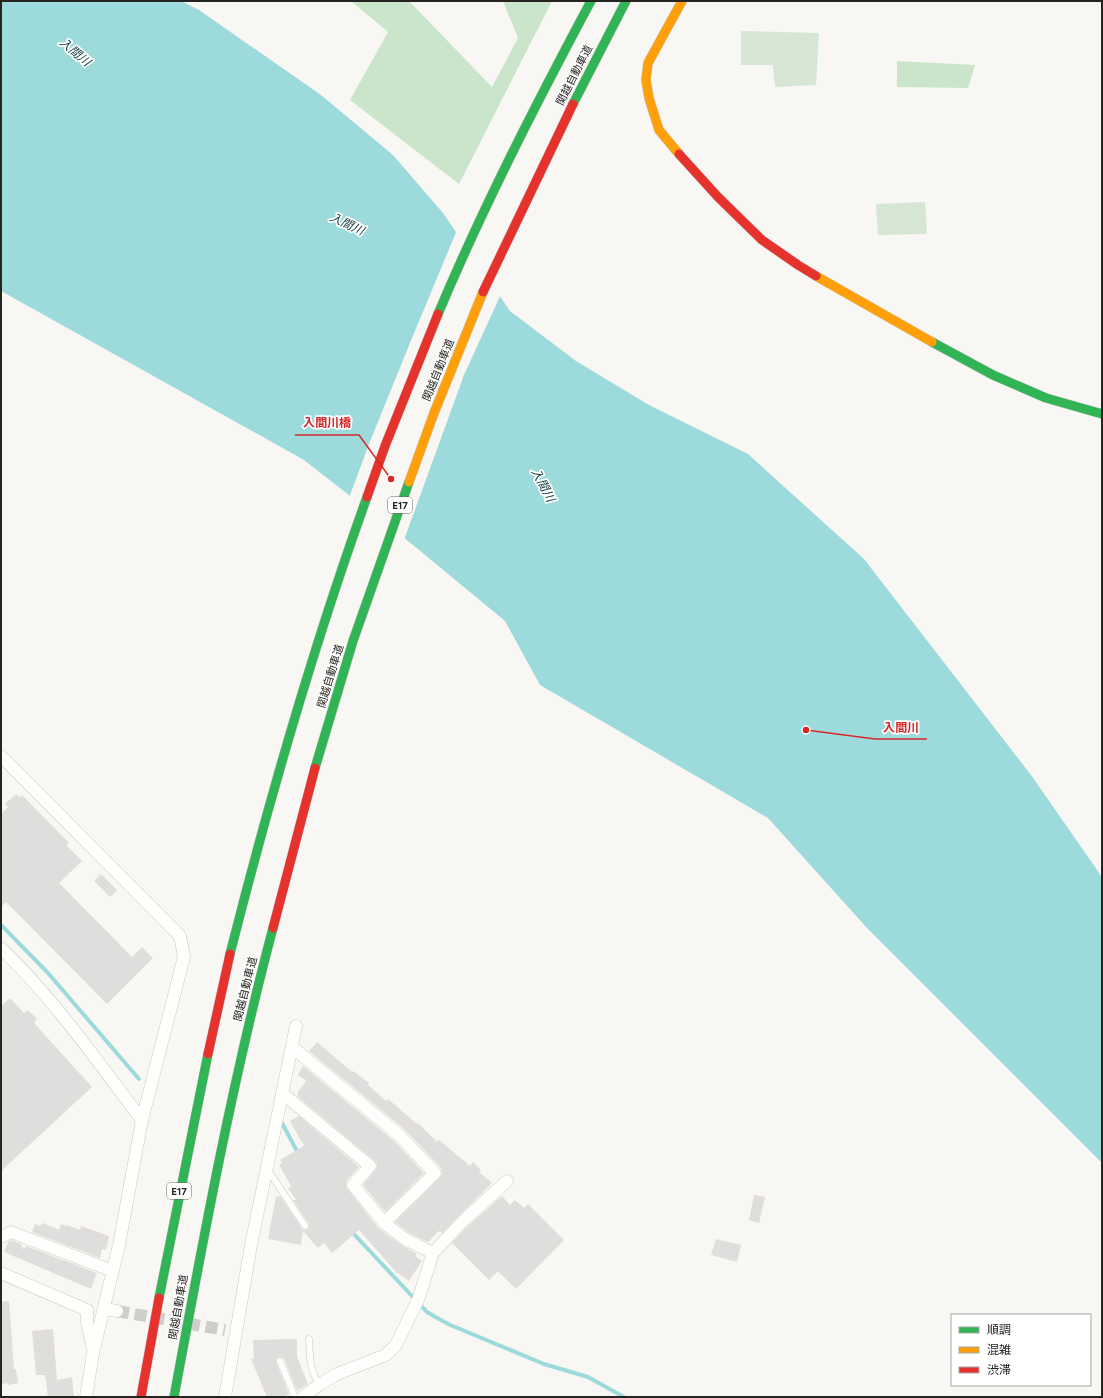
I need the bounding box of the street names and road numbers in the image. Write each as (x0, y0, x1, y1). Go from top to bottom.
street label: 関越自動車道 (554, 43, 595, 108)
street label: 関越自動車道 (420, 337, 457, 403)
road number: E17 (388, 497, 412, 513)
street label: 関越自動車道 (315, 643, 346, 710)
street label: 関越自動車道 (231, 956, 260, 1023)
road number: E17 (167, 1183, 191, 1199)
street label: 関越自動車道 (166, 1273, 191, 1341)

